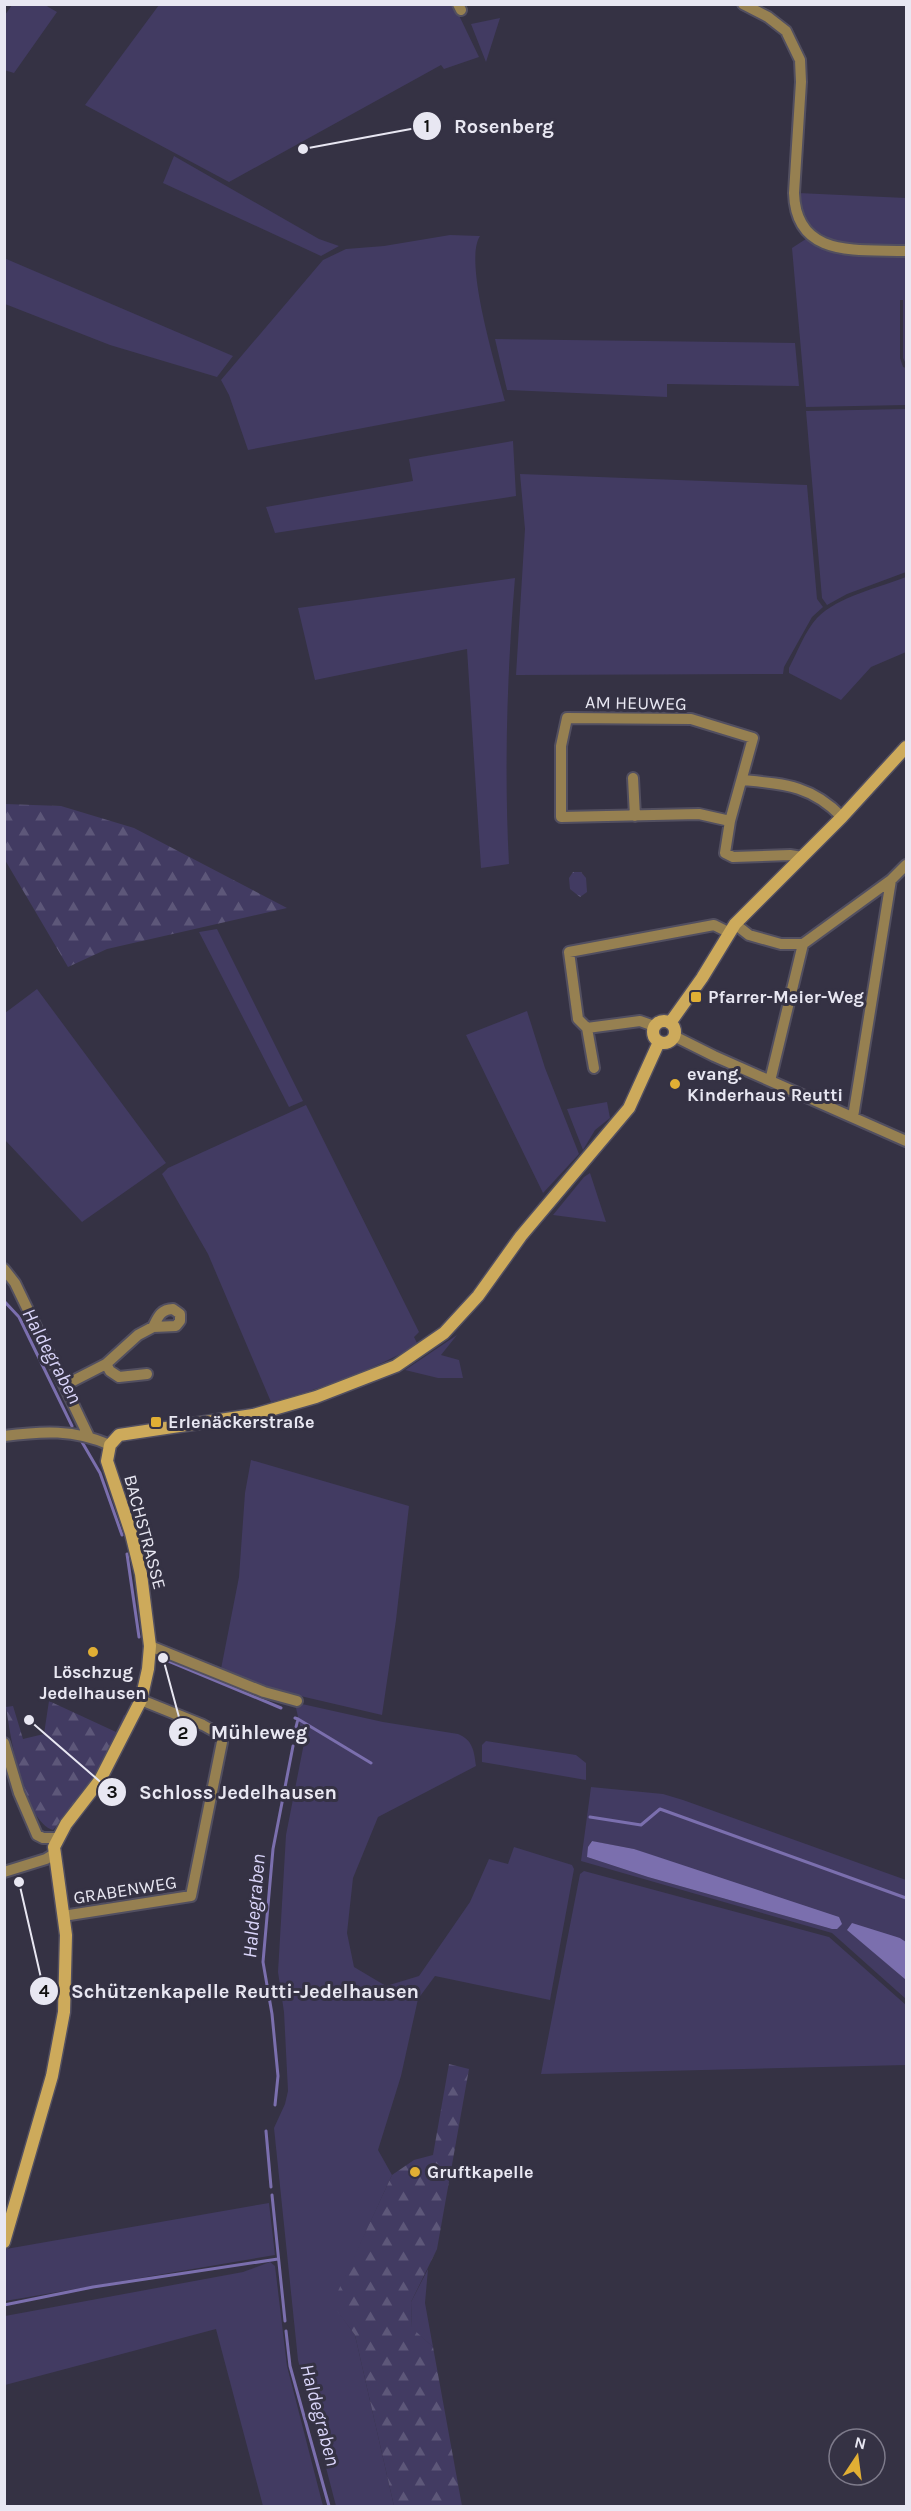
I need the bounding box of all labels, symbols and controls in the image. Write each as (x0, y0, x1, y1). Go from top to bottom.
callout: Rosenberg (412, 107, 566, 145)
text: 1 (424, 115, 430, 137)
text: Rosenberg (454, 115, 554, 138)
street label: AM HEUWEG (585, 691, 687, 715)
place label: Pfarrer-Meier-Weg (708, 986, 864, 1008)
marker: Pfarrer-Meier-Weg (689, 990, 703, 1004)
place label: evang. Kinderhaus Reutti (687, 1063, 843, 1106)
marker: evang. Kinderhaus Reutti (668, 1077, 682, 1091)
water label: Haldegraben (17, 1304, 87, 1408)
place label: Erlenäckerstraße (168, 1411, 315, 1433)
marker: Erlenäckerstraße (149, 1415, 163, 1429)
street label: BACHSTRASSE (119, 1472, 171, 1592)
marker: Löschzug Jedelhausen (86, 1645, 100, 1659)
place label: Löschzug Jedelhausen (40, 1661, 146, 1704)
callout: Mühleweg (168, 1713, 319, 1751)
text: Mühleweg (211, 1721, 308, 1744)
text: 2 (178, 1722, 188, 1744)
callout: Schloss Jedelhausen (97, 1773, 349, 1811)
text: 3 (106, 1781, 118, 1803)
text: Schloss Jedelhausen (139, 1781, 337, 1804)
water label: Haldegraben (238, 1853, 270, 1959)
street label: GRABENWEG (72, 1871, 178, 1909)
callout: Schützenkapelle Reutti-Jedelhausen (29, 1972, 431, 2010)
text: 4 (39, 1980, 50, 2002)
text: Schützenkapelle Reutti-Jedelhausen (71, 1980, 419, 2003)
place label: Gruftkapelle (427, 2161, 533, 2183)
marker: Gruftkapelle (408, 2165, 422, 2179)
water label: Haldegraben (295, 2361, 345, 2469)
north arrow (827, 2427, 887, 2487)
text: N (853, 2432, 868, 2453)

